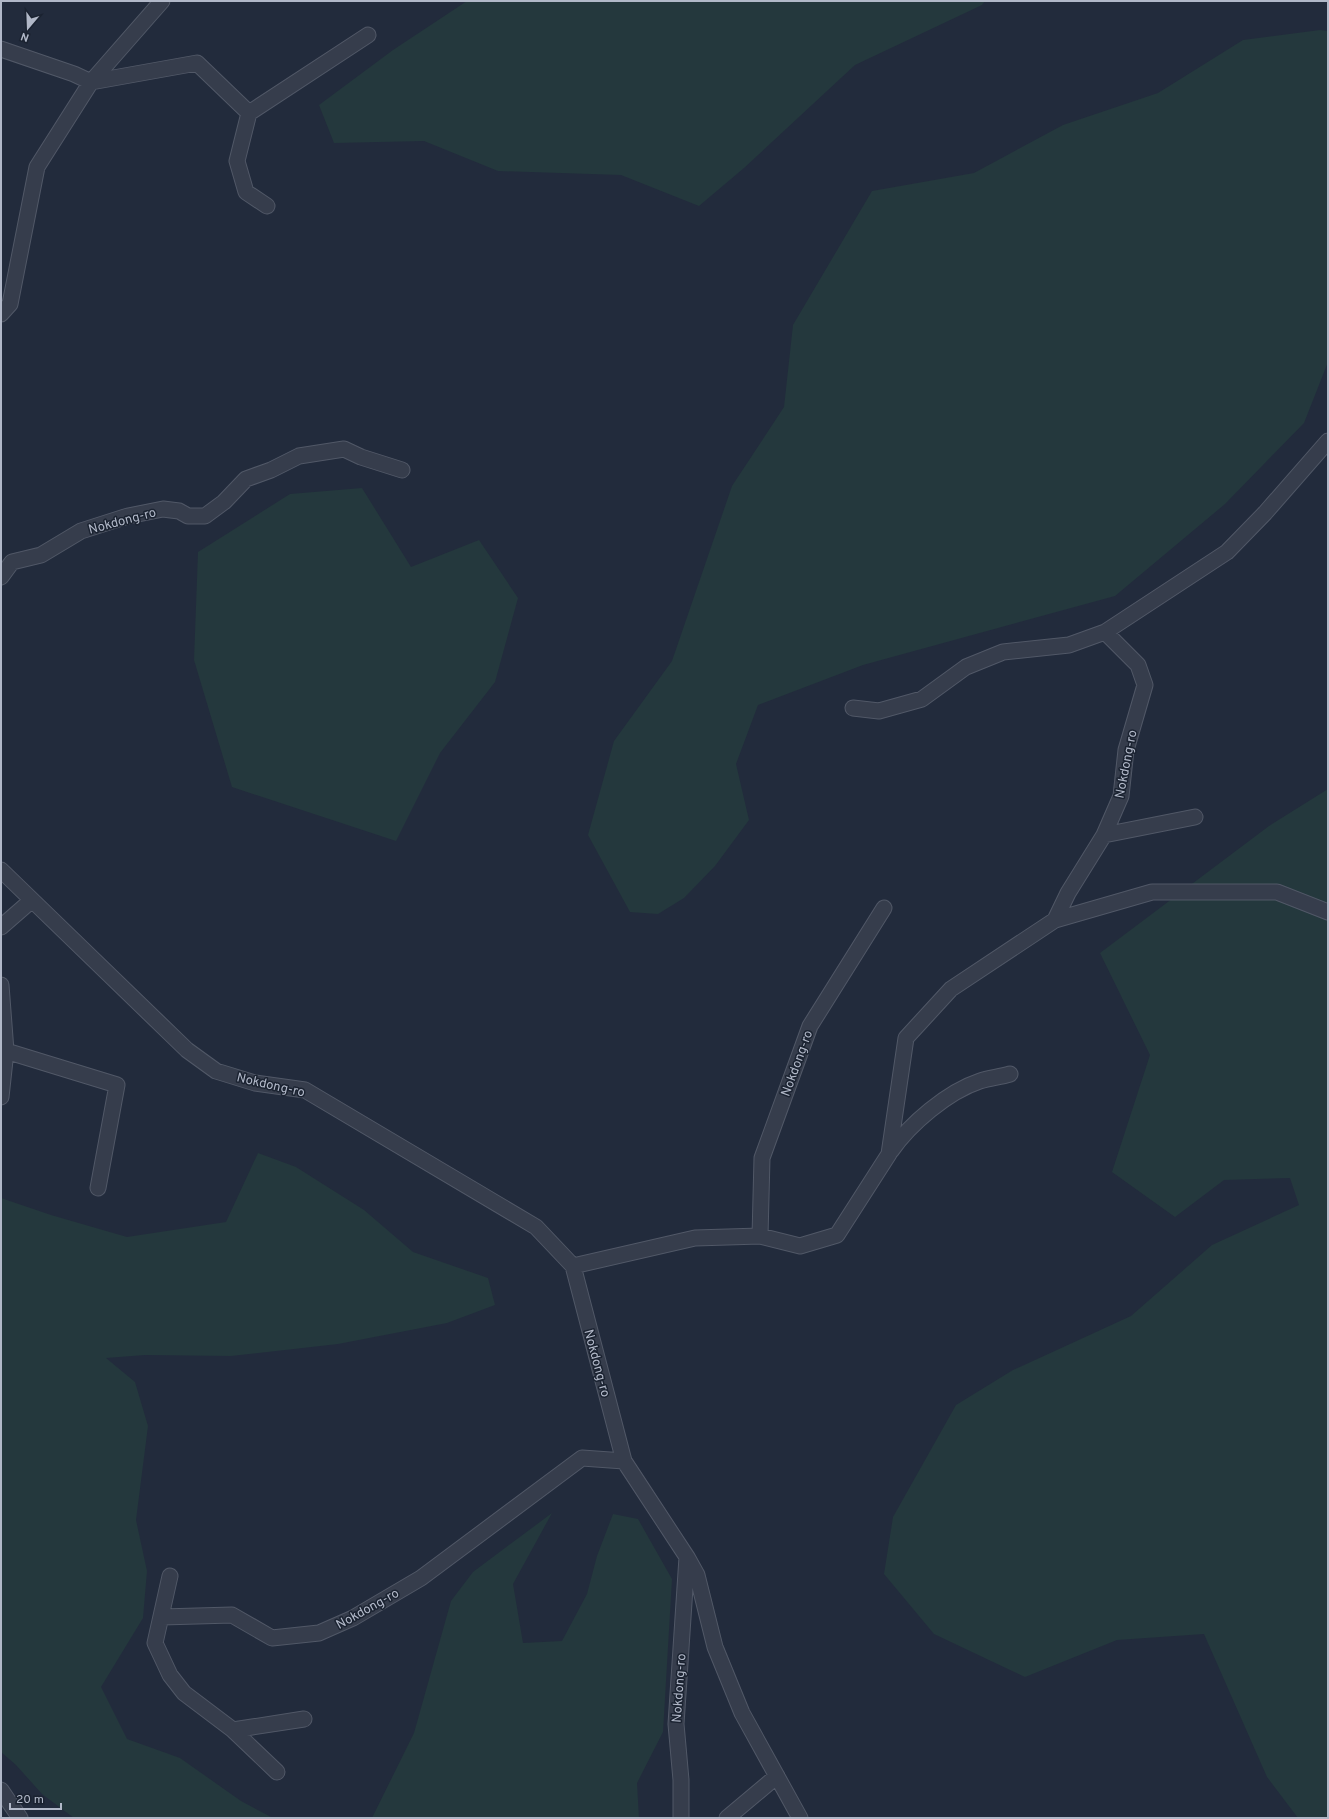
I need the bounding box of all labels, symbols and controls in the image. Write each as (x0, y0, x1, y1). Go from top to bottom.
north arrow (8, 8, 48, 48)
text: N (19, 29, 31, 44)
street label: Nokdong-ro (87, 505, 158, 539)
street label: Nokdong-ro (1112, 729, 1141, 800)
street label: Nokdong-ro (778, 1028, 817, 1099)
street label: Nokdong-ro (235, 1070, 306, 1102)
street label: Nokdong-ro (579, 1328, 613, 1399)
street label: Nokdong-ro (334, 1586, 402, 1634)
street label: Nokdong-ro (670, 1653, 690, 1723)
scale bar (10, 1785, 61, 1811)
text: 20 m (16, 1792, 44, 1808)

